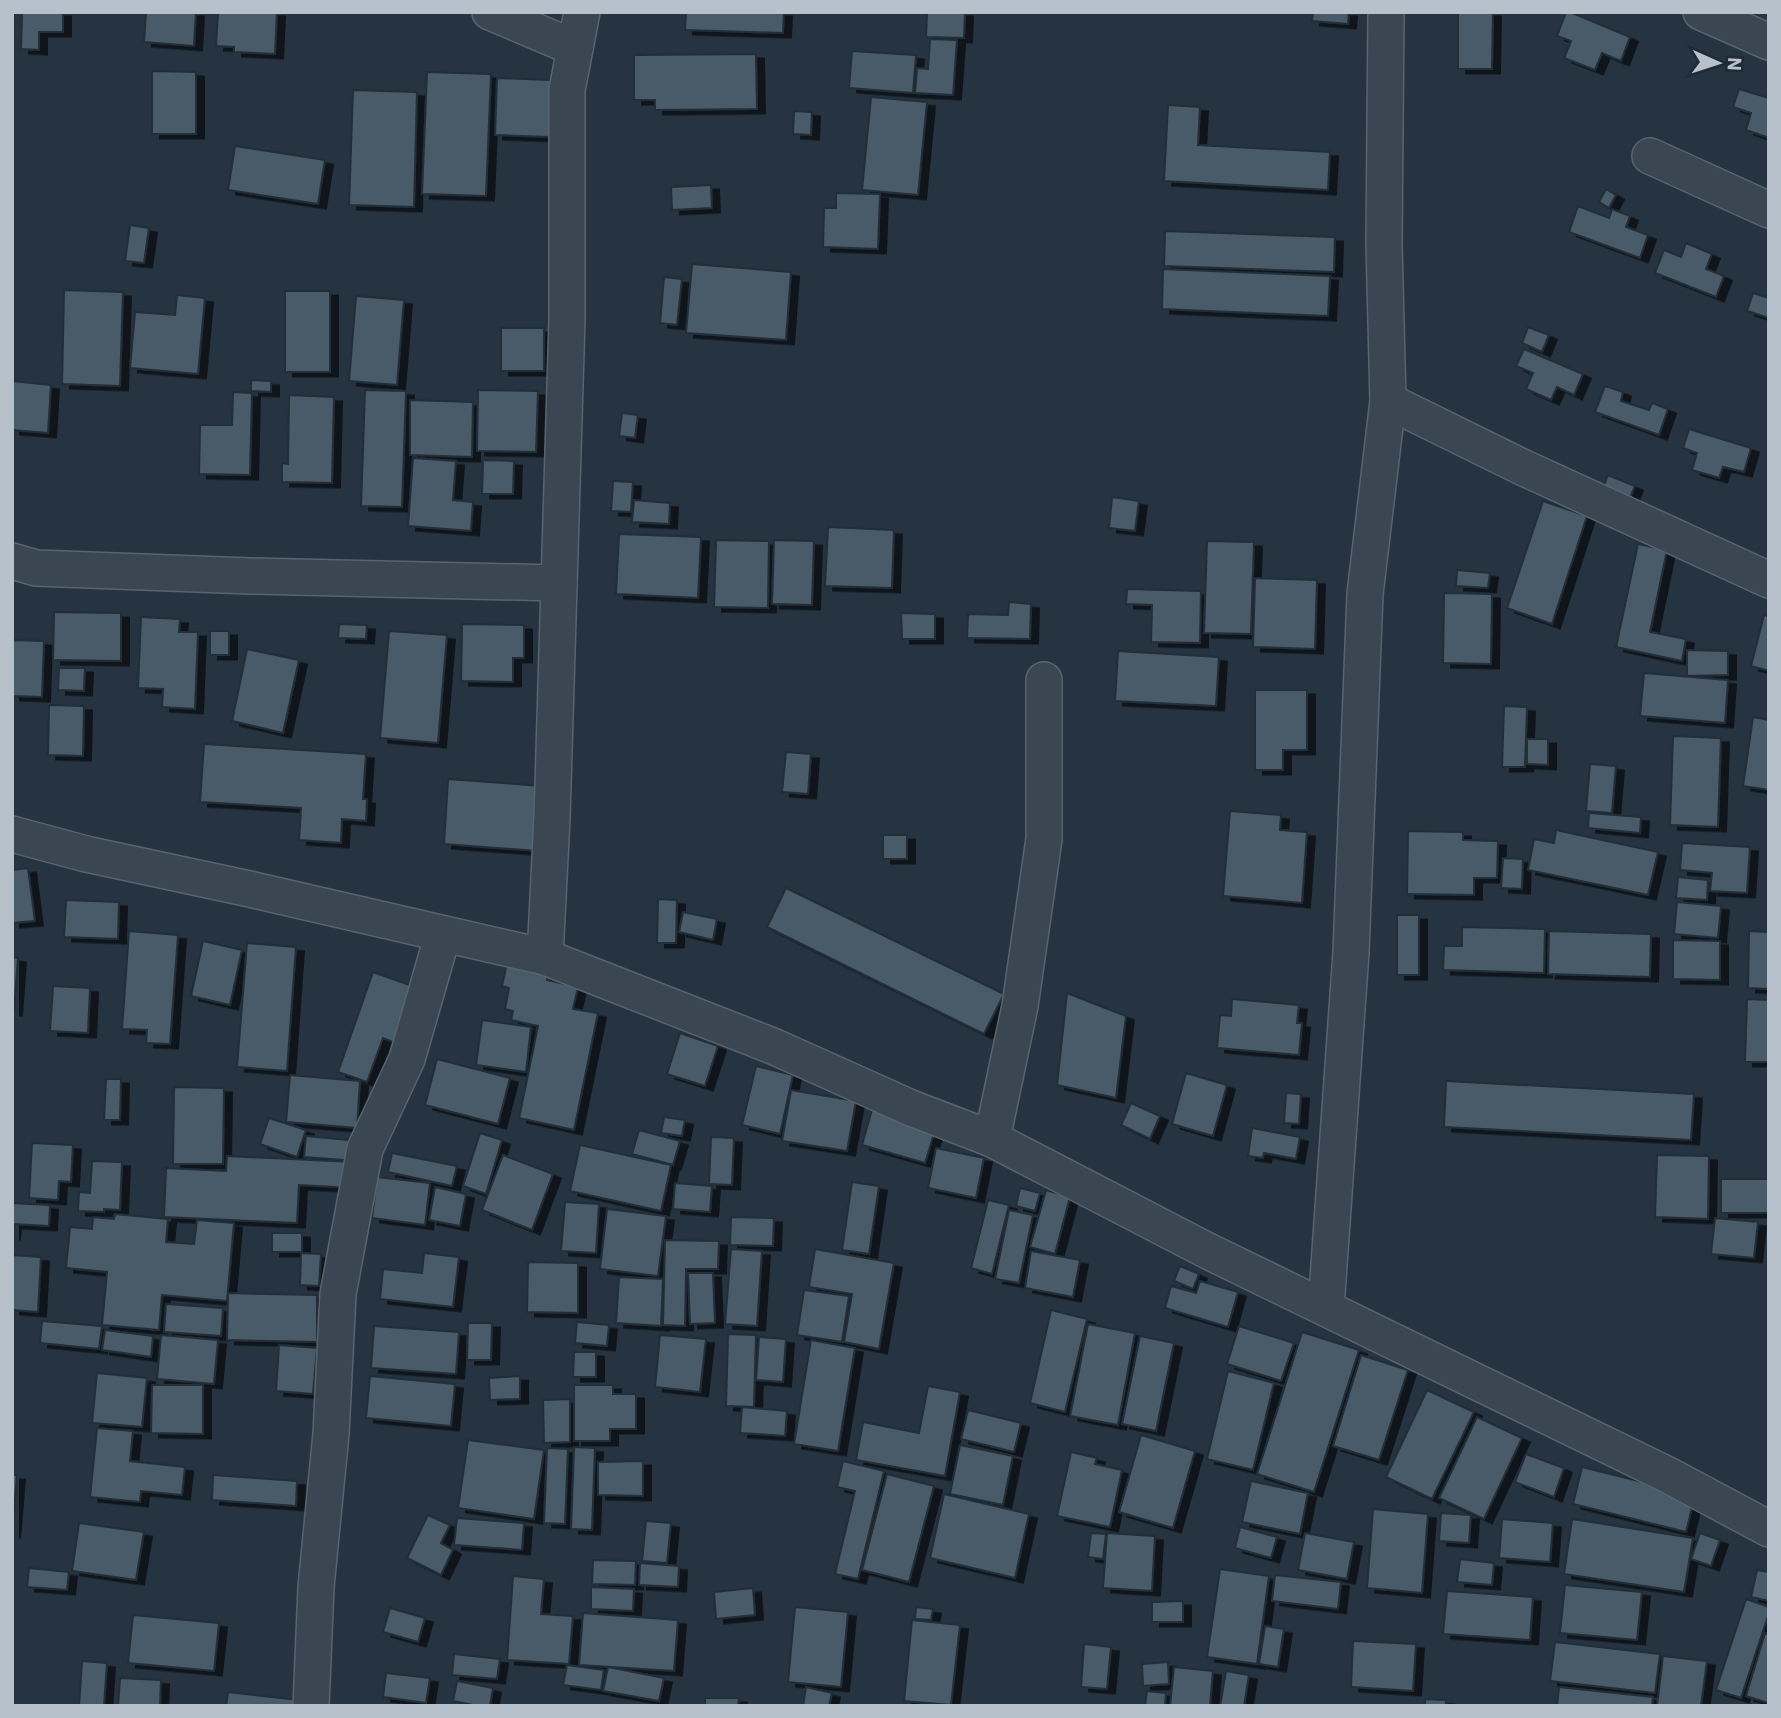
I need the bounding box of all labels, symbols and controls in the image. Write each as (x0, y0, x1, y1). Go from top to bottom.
north arrow (1683, 28, 1753, 98)
text: N (1723, 56, 1747, 71)

